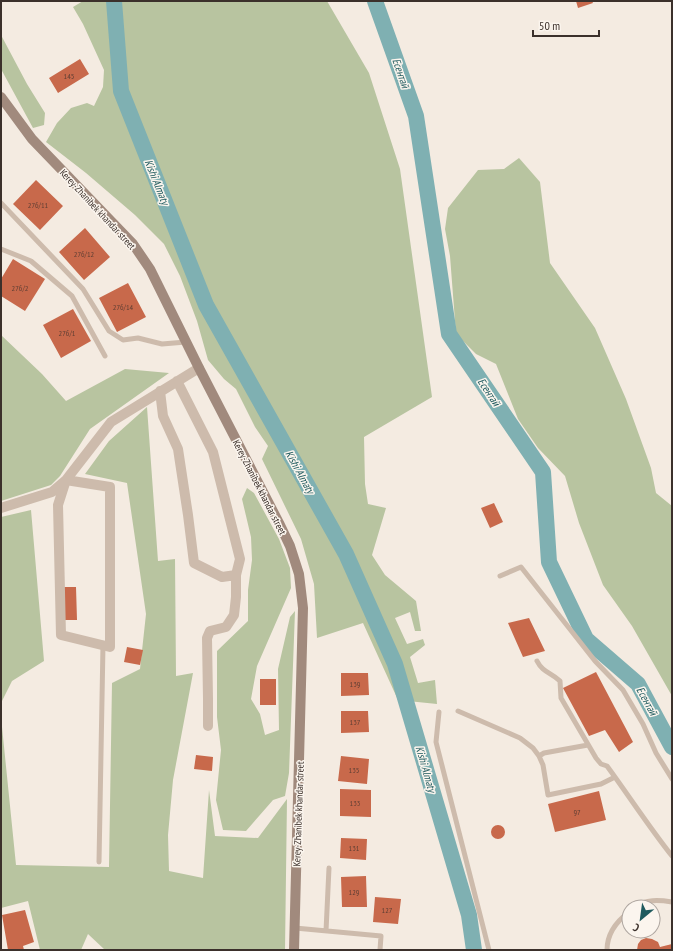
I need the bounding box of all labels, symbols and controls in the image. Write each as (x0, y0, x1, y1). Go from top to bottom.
scale bar (533, 12, 599, 38)
text: 50 m (539, 18, 560, 33)
water label: Есентай (389, 56, 413, 91)
house number: 145 (64, 71, 74, 81)
water label: Kіshі Almaty (142, 157, 173, 208)
street label: Kerey-Zhanibek khandar street (57, 166, 138, 252)
house number: 276/11 (28, 200, 49, 210)
house number: 276/12 (74, 249, 95, 259)
house number: 276/2 (12, 283, 29, 293)
house number: 276/14 (113, 302, 134, 312)
house number: 276/1 (59, 328, 76, 338)
water label: Есентай (475, 375, 504, 410)
street label: Kerey-Zhanibek khandar street (230, 437, 289, 537)
water label: Kіshі Almaty (282, 448, 319, 498)
house number: 139 (350, 679, 361, 689)
water label: Есентай (633, 684, 661, 719)
house number: 137 (350, 717, 361, 727)
water label: Kіshі Almaty (413, 744, 440, 796)
street label: Kerey-Zhanibek khandar street (290, 761, 307, 867)
house number: 135 (349, 765, 359, 775)
house number: 133 (350, 798, 361, 808)
house number: 97 (573, 807, 581, 817)
house number: 131 (349, 843, 360, 853)
house number: 129 (349, 887, 360, 897)
north arrow (621, 899, 661, 939)
house number: 127 (382, 905, 393, 915)
text: С (631, 920, 642, 935)

